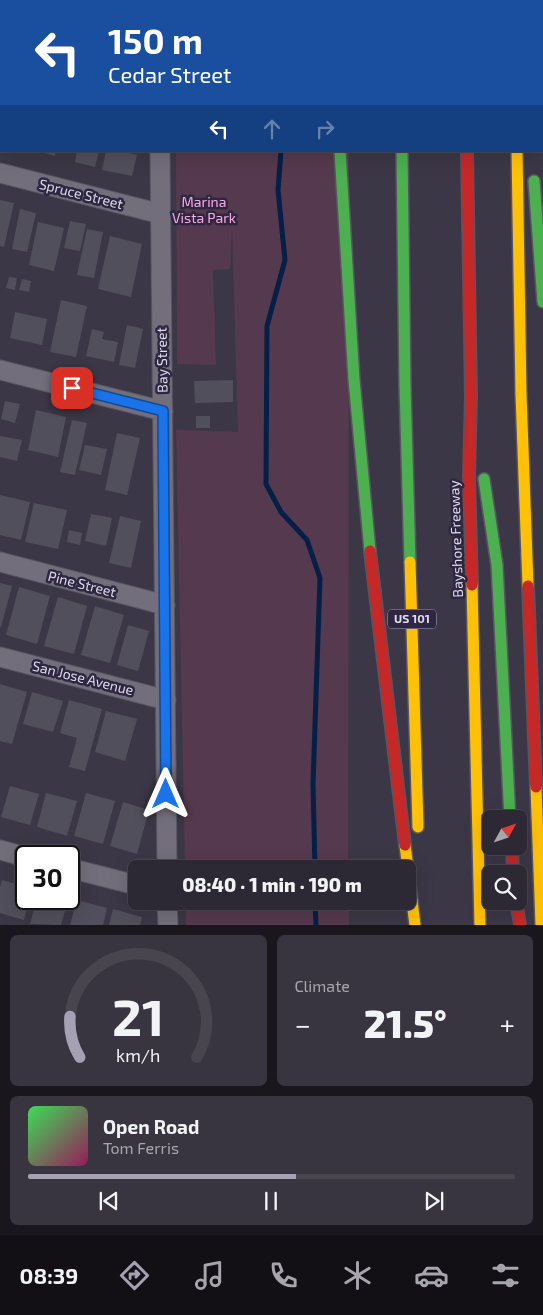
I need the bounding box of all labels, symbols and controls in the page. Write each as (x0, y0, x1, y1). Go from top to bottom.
text: 150 m (108, 19, 203, 61)
icon: left (25, 20, 90, 85)
text: Cedar Street (108, 61, 231, 87)
icon: left (205, 115, 233, 143)
icon: ahead (258, 115, 286, 143)
icon: right (311, 115, 339, 143)
street label: Spruce Street (37, 175, 125, 212)
park label: Marina Vista Park (172, 193, 236, 226)
street label: Bay Street (152, 327, 171, 393)
pin (51, 367, 93, 409)
icon: arrive (58, 374, 86, 402)
street label: Bayshore Freeway (445, 479, 466, 598)
street label: Pine Street (46, 567, 118, 600)
road number: US 101 (388, 610, 436, 628)
street label: San Jose Avenue (31, 657, 135, 698)
position arrow (139, 767, 191, 819)
north arrow (482, 810, 528, 855)
map controls (482, 810, 527, 910)
speed limit sign: 30 (15, 845, 80, 910)
button: search (482, 865, 527, 910)
text: 08:40 · 1 min · 190 m (182, 873, 362, 896)
text: Climate (295, 976, 350, 995)
text: 21 (112, 984, 165, 1046)
text: 21.5° (364, 1000, 447, 1046)
text: − (295, 1007, 311, 1041)
text: + (500, 1007, 515, 1041)
text: km/h (116, 1044, 160, 1066)
text: Open Road (103, 1115, 199, 1138)
text: Tom Ferris (103, 1138, 179, 1157)
icon: previous (95, 1187, 123, 1215)
icon: pause (257, 1187, 285, 1215)
icon: next (420, 1187, 448, 1215)
icon: directions (117, 1258, 152, 1293)
icon: music (192, 1258, 227, 1293)
icon: phone (266, 1258, 301, 1293)
icon: climate (340, 1258, 375, 1293)
icon: car (414, 1258, 449, 1293)
icon: filters (488, 1258, 523, 1293)
text: 08:39 (20, 1262, 78, 1288)

